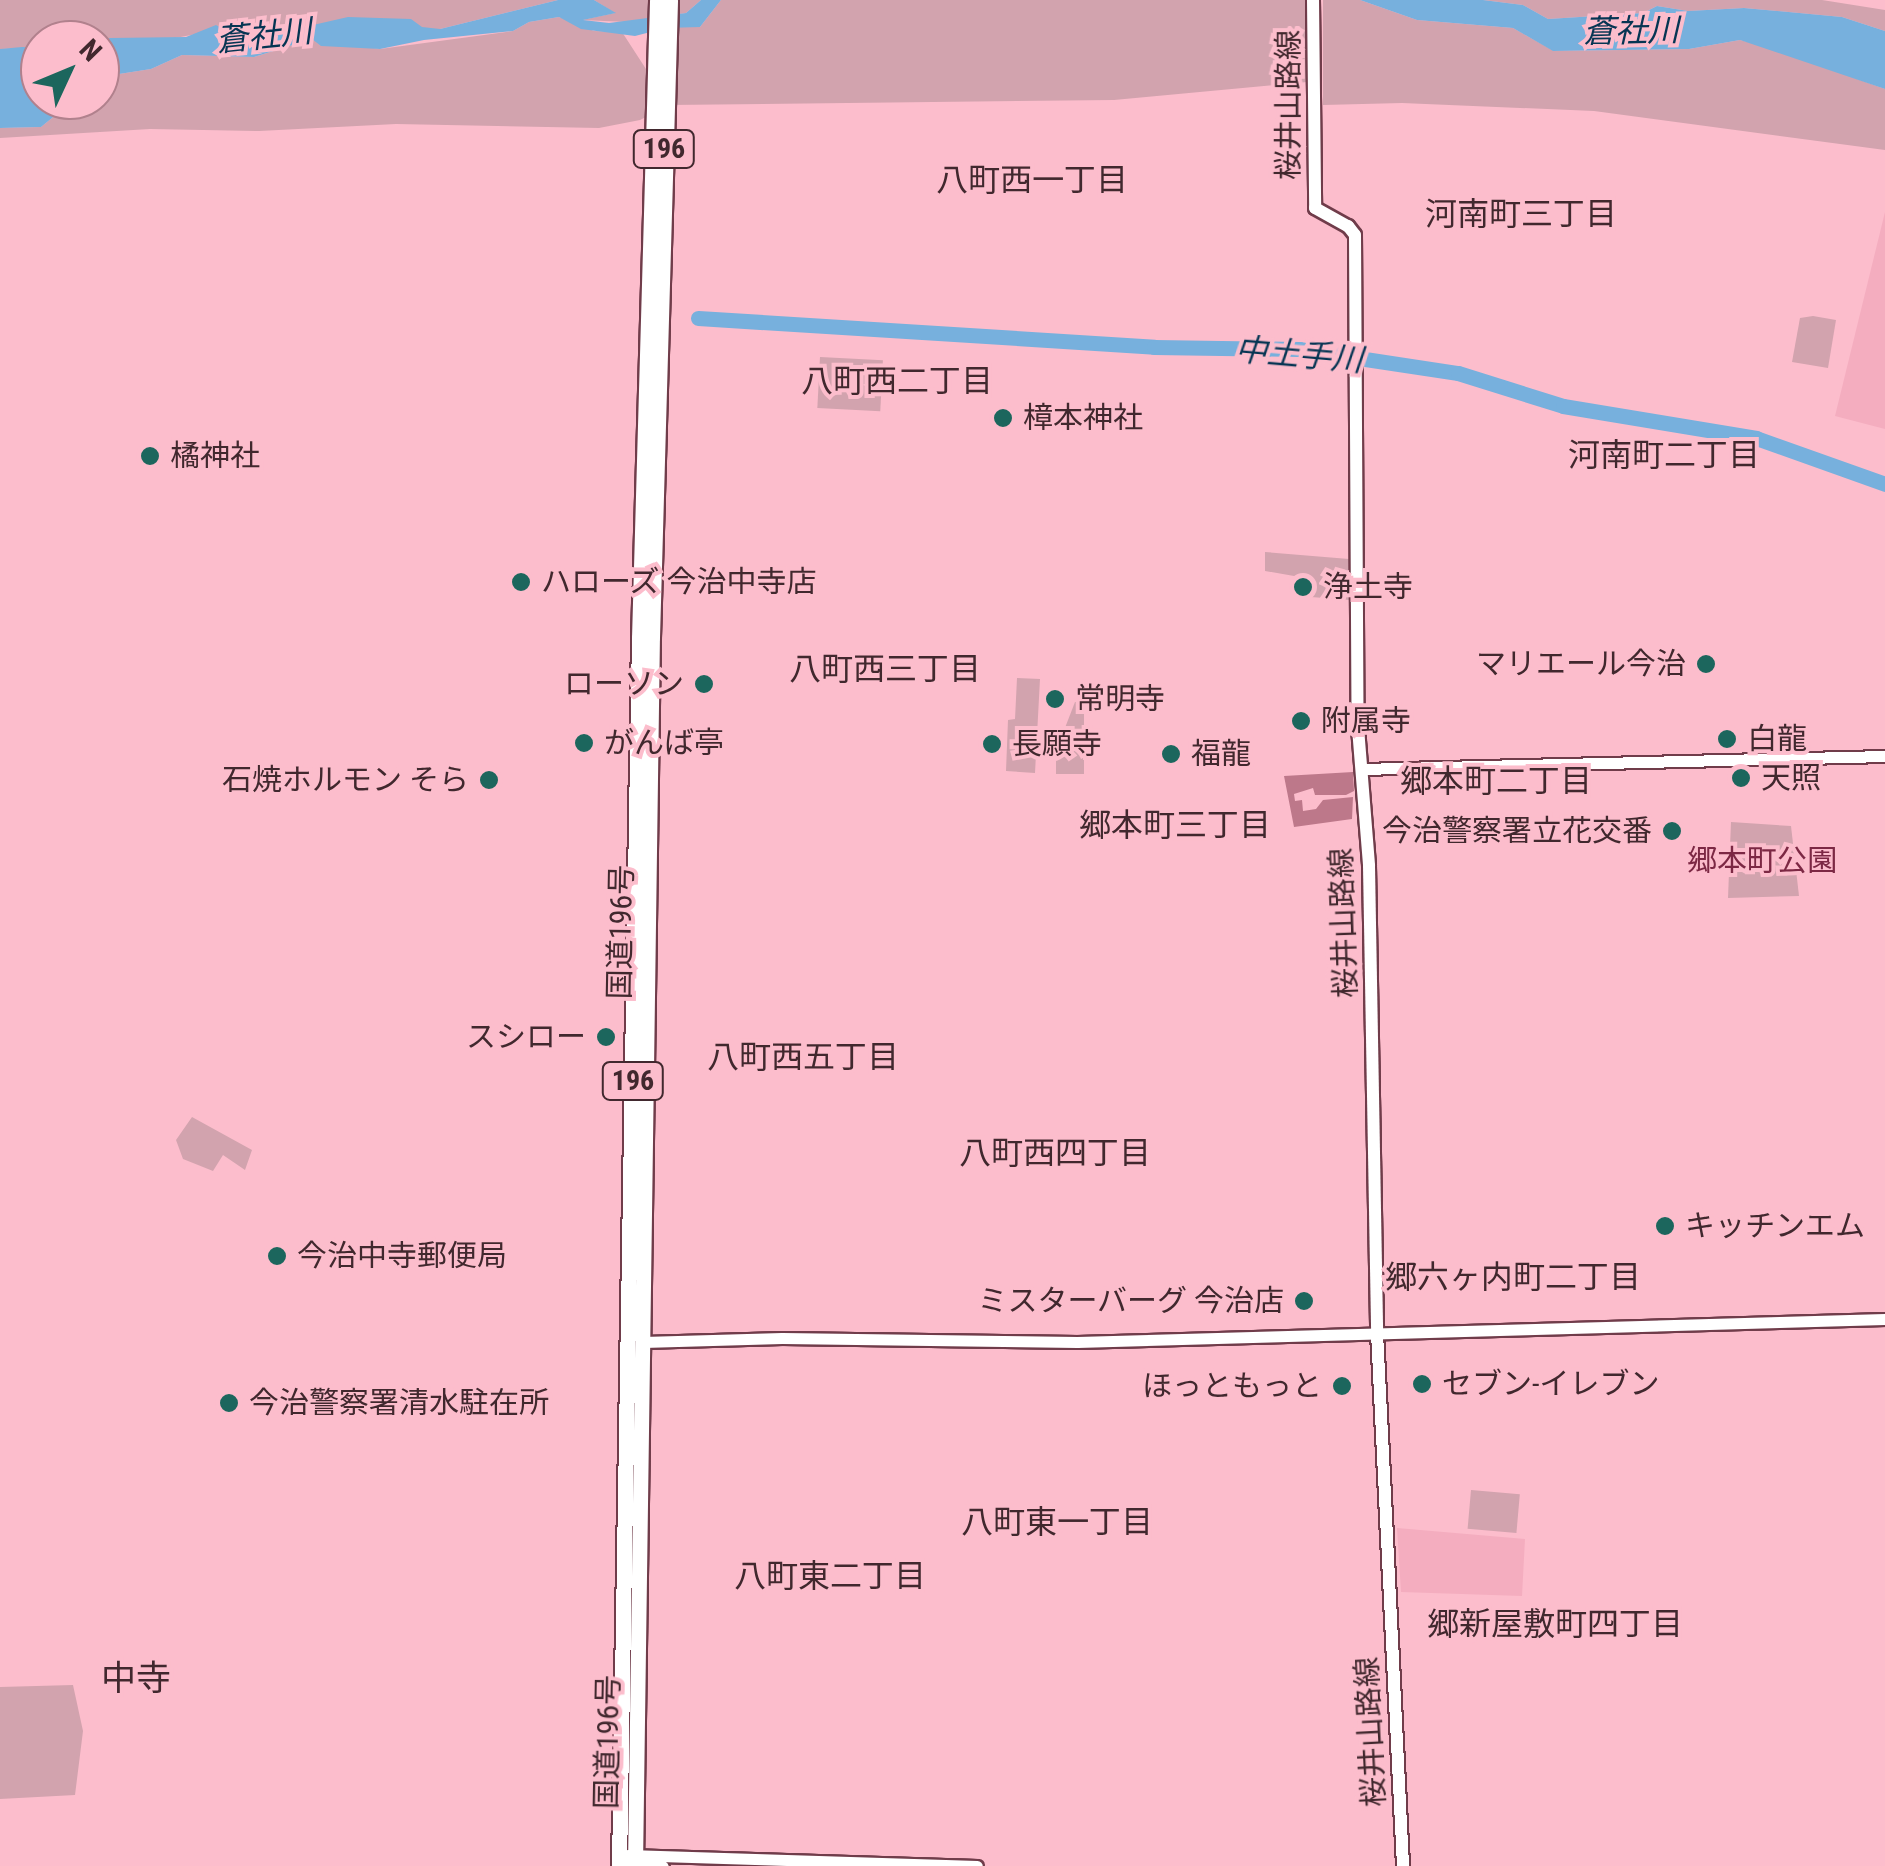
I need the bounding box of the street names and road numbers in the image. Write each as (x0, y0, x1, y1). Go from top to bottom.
street label: 桜井山路線 (1271, 30, 1307, 180)
road number: 196 (632, 126, 696, 172)
street label: 桜井山路線 (1323, 847, 1365, 999)
street label: 国道196号 (602, 864, 640, 1000)
road number: 196 (600, 1058, 666, 1104)
street label: 桜井山路線 (1349, 1656, 1393, 1808)
street label: 国道196号 (589, 1674, 627, 1810)

